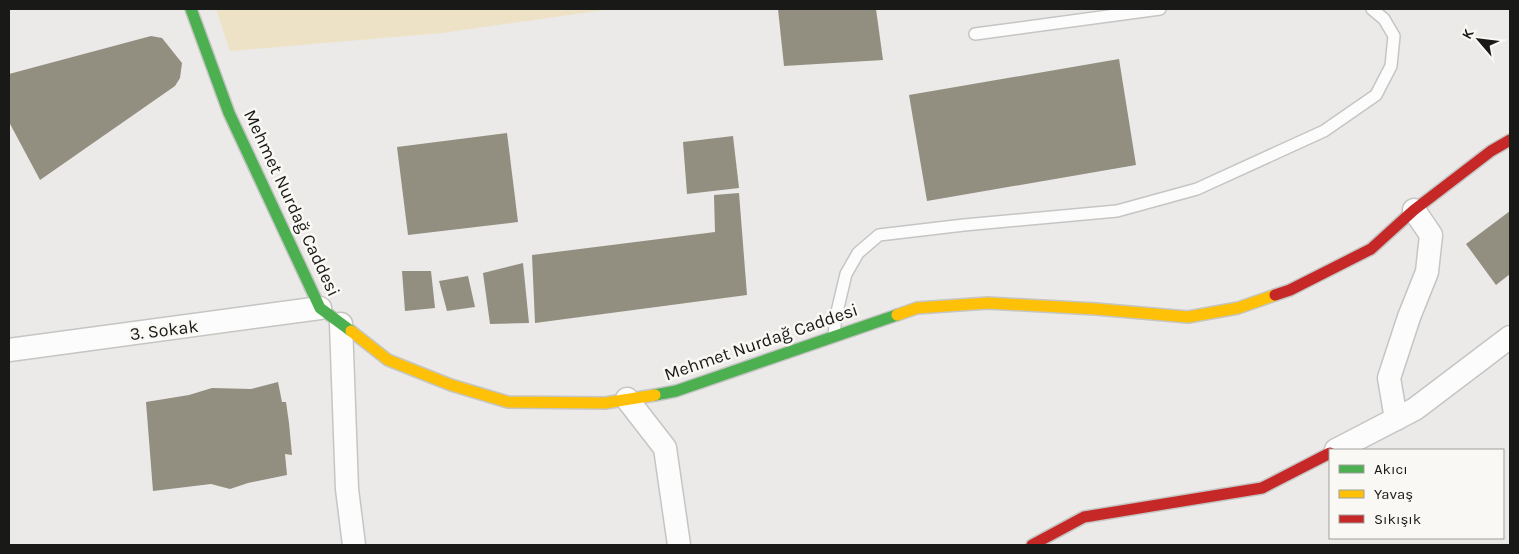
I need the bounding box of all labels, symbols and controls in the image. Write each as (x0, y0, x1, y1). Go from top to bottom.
north arrow (1454, 15, 1504, 65)
text: K (1458, 25, 1478, 42)
street label: Mehmet Nurdağ Caddesi (239, 106, 345, 300)
street label: Mehmet Nurdağ Caddesi (661, 298, 861, 386)
street label: 3. Sokak (128, 315, 200, 345)
legend (1329, 449, 1504, 539)
text: Akıcı (1374, 460, 1408, 478)
text: Yavaş (1374, 485, 1413, 503)
text: Sıkışık (1374, 510, 1421, 528)

